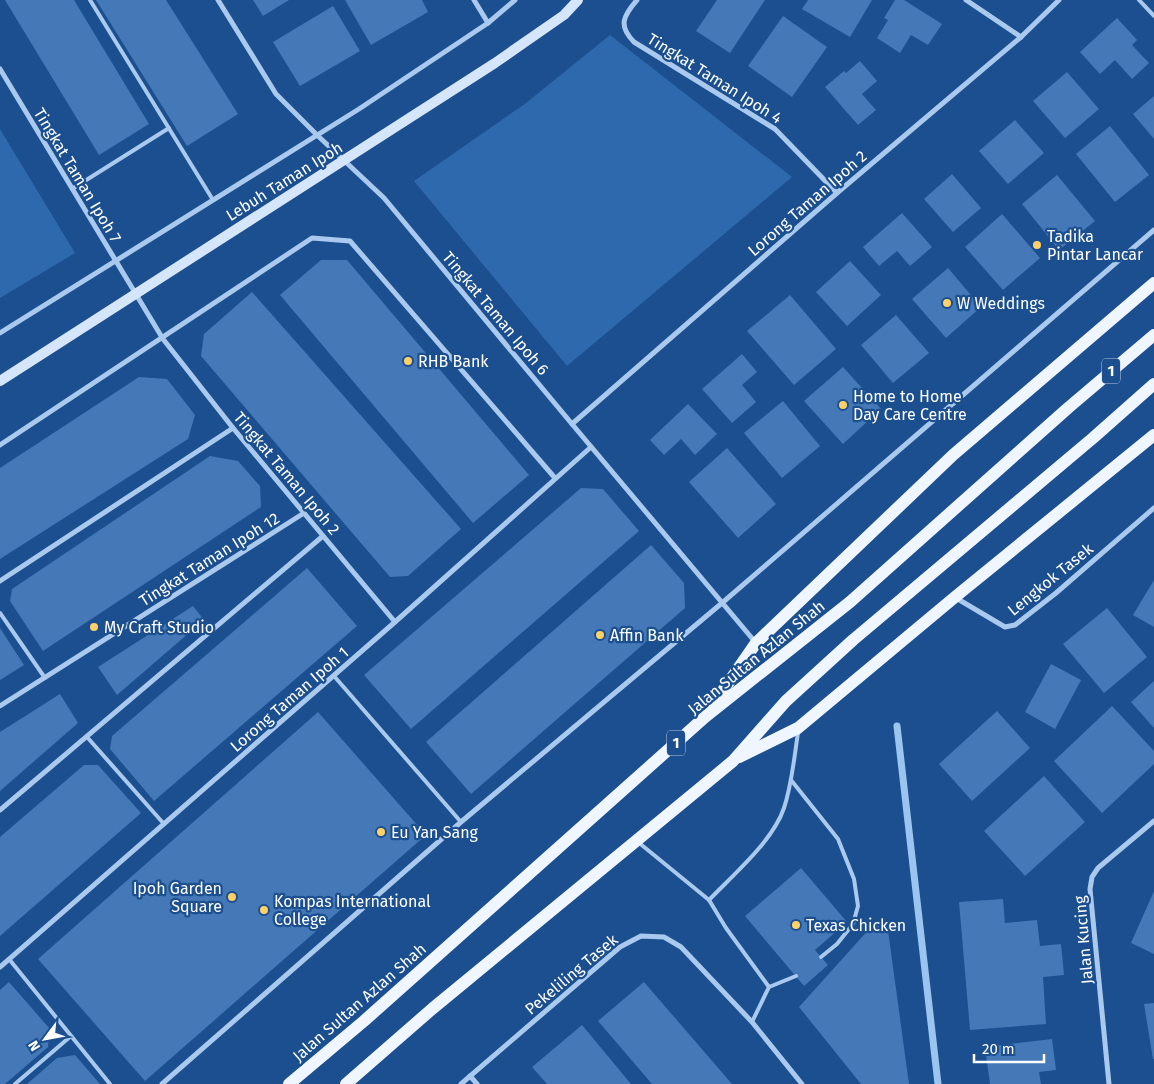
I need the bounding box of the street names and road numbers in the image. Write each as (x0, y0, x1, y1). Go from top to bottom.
street label: Tingkat Taman Ipoh 4 (644, 29, 786, 128)
street label: Tingkat Taman Ipoh 7 (30, 105, 125, 246)
street label: Lebuh Taman Ipoh (222, 138, 346, 225)
street label: Lorong Taman Ipoh 2 (744, 147, 871, 260)
street label: Tingkat Taman Ipoh 6 (438, 248, 553, 379)
road number: 1 (1102, 358, 1120, 384)
street label: Tingkat Taman Ipoh 2 (230, 408, 344, 539)
street label: Tingkat Taman Ipoh 12 (136, 509, 283, 610)
street label: Lengkok Tasek (1004, 539, 1097, 620)
street label: Jalan Sultan Azlan Shah (684, 596, 828, 718)
street label: Lorong Taman Ipoh 1 (226, 643, 352, 756)
road number: 1 (667, 730, 685, 756)
street label: Jalan Kucing (1070, 894, 1097, 985)
street label: Pekeliling Tasek (521, 930, 622, 1019)
street label: Jalan Sultan Azlan Shah (289, 939, 430, 1065)

